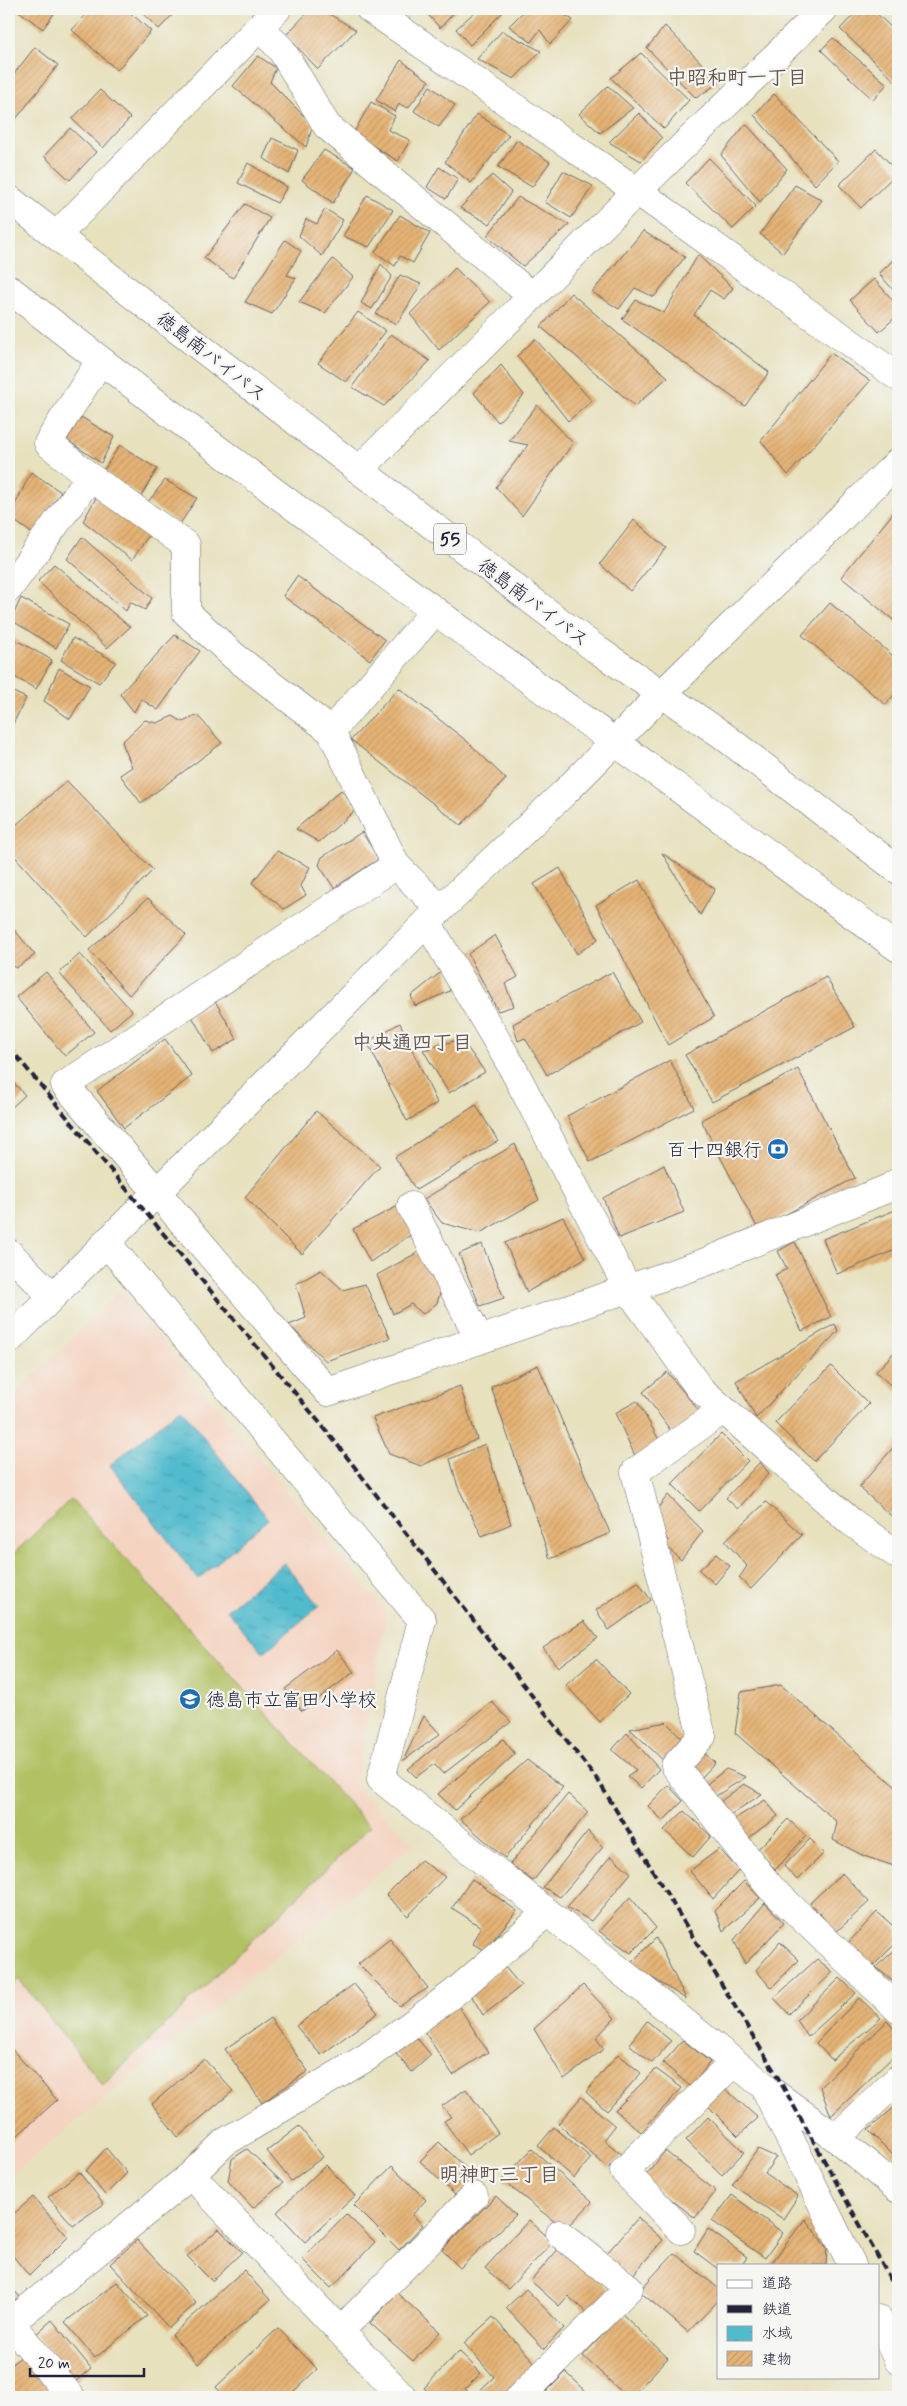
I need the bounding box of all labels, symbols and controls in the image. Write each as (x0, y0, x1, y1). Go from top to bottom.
district label: 中昭和町一丁目 (667, 65, 807, 92)
street label: 徳島南バイパス (151, 307, 271, 408)
road number: 55 (434, 524, 466, 554)
street label: 徳島南バイパス (473, 553, 594, 653)
district label: 中央通四丁目 (352, 1030, 472, 1057)
bank icon: 百十四銀行 (766, 1137, 790, 1161)
place label: 百十四銀行 (667, 1138, 762, 1163)
school or university icon: 徳島市立富田小学校 (178, 1687, 202, 1711)
place label: 徳島市立富田小学校 (206, 1688, 377, 1713)
district label: 明神町三丁目 (439, 2162, 559, 2189)
legend (717, 2264, 880, 2378)
text: 道路 (762, 2274, 792, 2294)
text: 鉄道 (762, 2300, 792, 2320)
text: 水域 (762, 2324, 792, 2344)
scale bar (30, 2346, 144, 2378)
text: 建物 (762, 2350, 792, 2370)
text: 20 m (38, 2354, 70, 2374)

